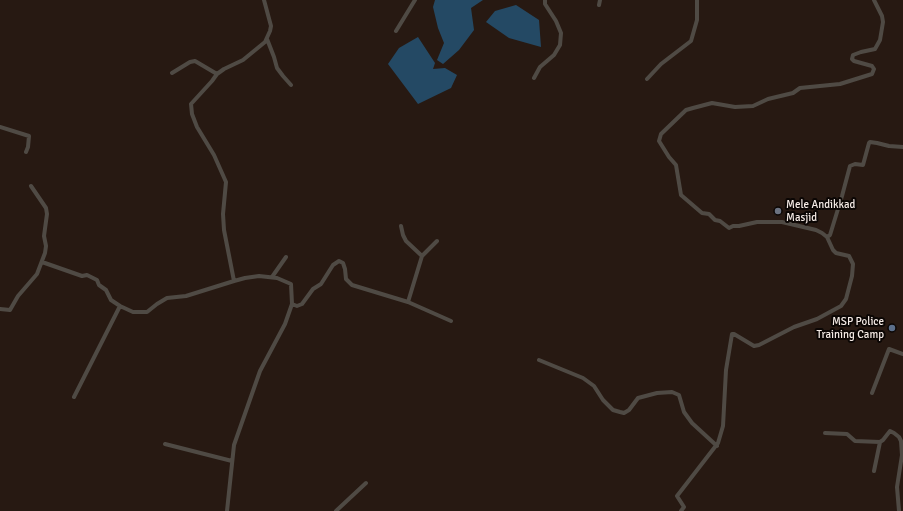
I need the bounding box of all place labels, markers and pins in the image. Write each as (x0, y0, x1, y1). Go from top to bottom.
place label: Mele Andikkad Masjid (786, 198, 855, 224)
marker: Mele Andikkad Masjid (773, 206, 783, 216)
place label: MSP Police Training Camp (817, 315, 884, 341)
marker: MSP Police Training Camp (887, 323, 897, 333)

